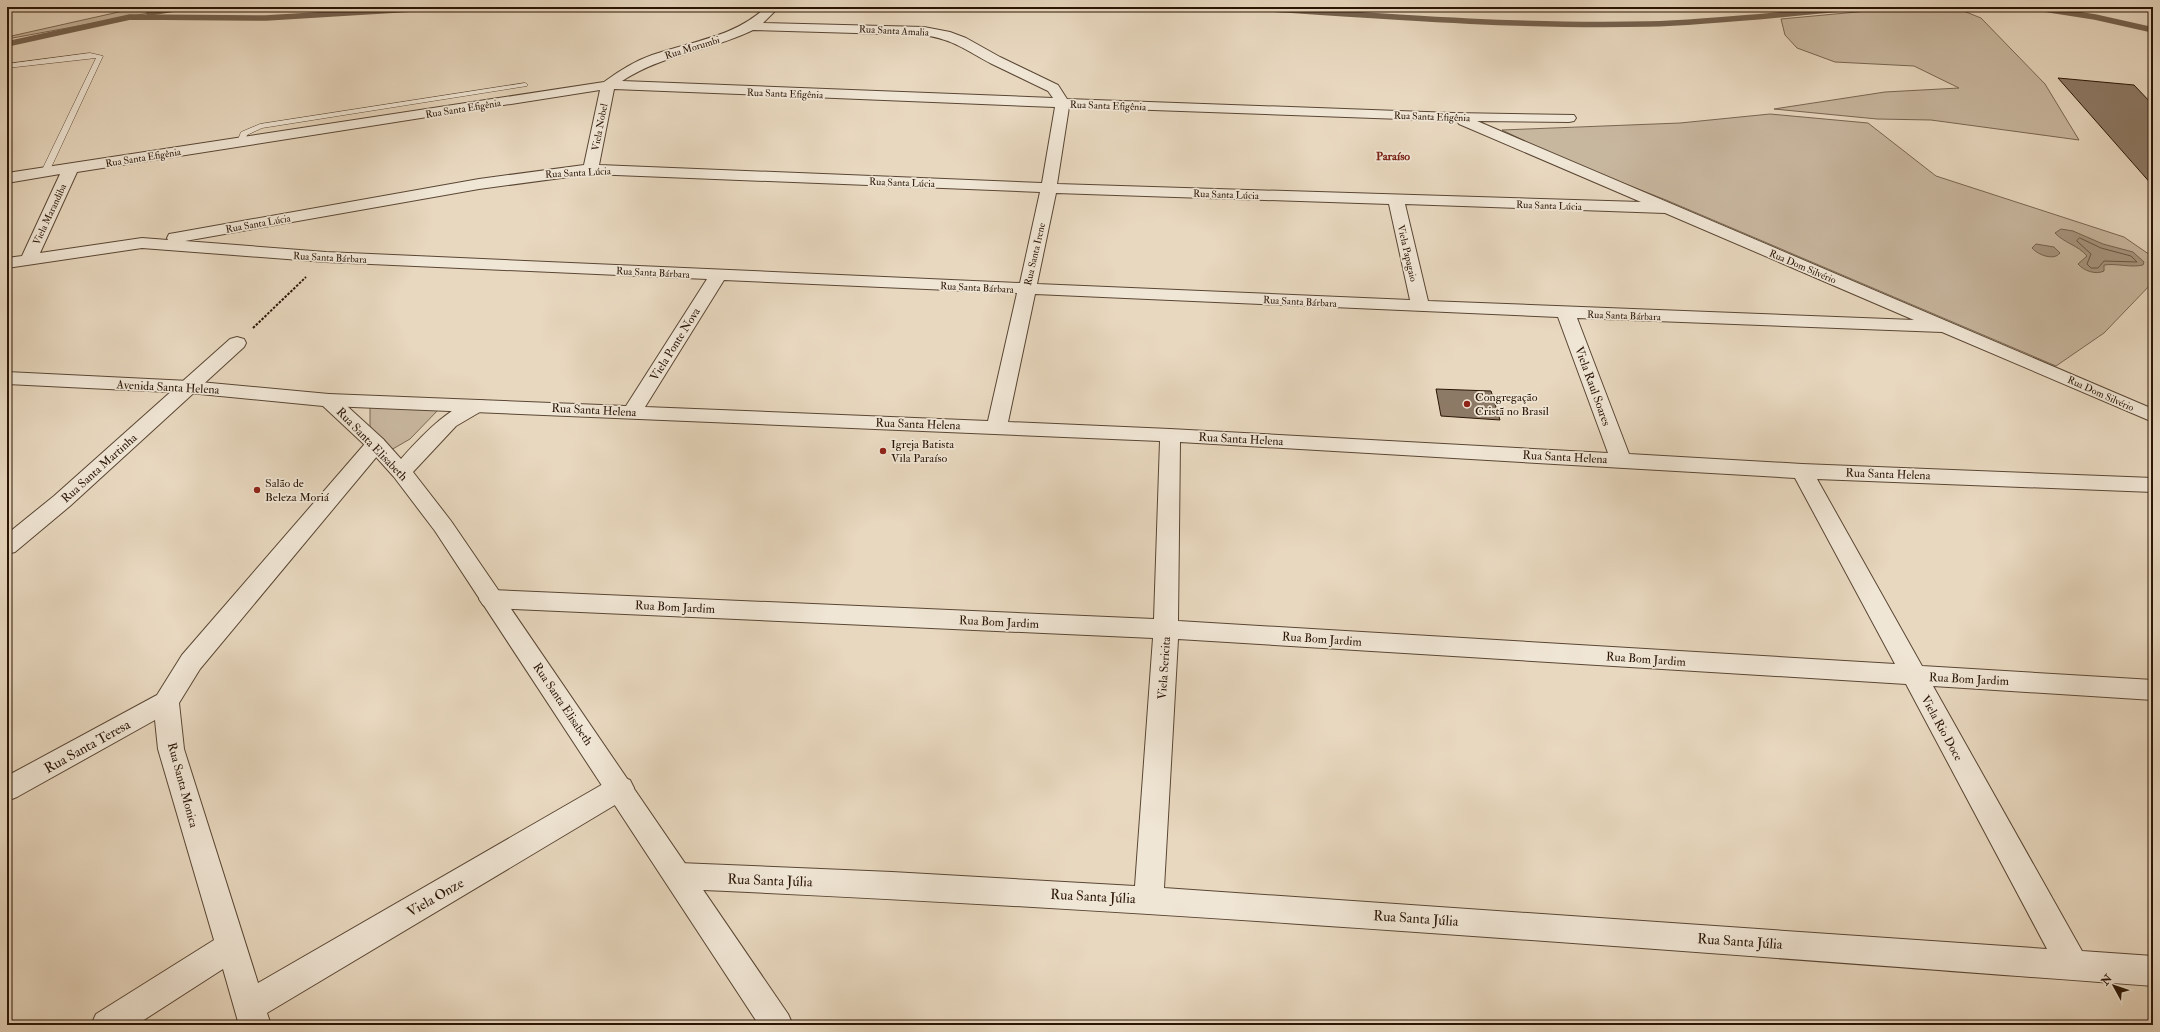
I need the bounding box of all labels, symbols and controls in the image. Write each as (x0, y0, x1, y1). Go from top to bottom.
street label: Rua Santa Amalia (859, 23, 930, 39)
street label: Rua Morumbi (663, 34, 722, 62)
street label: Rua Santa Efigênia (747, 87, 824, 101)
street label: Rua Santa Efigênia (424, 97, 503, 121)
street label: Rua Santa Efigênia (1070, 99, 1147, 113)
street label: Viela Nobel (590, 102, 611, 152)
street label: Rua Santa Efigênia (1394, 110, 1471, 124)
street label: Rua Santa Efigênia (104, 146, 183, 170)
district label: Paraíso (1376, 149, 1410, 164)
street label: Rua Santa Lúcia (545, 165, 612, 181)
street label: Rua Santa Lúcia (869, 176, 936, 190)
street label: Viela Marandiba (31, 181, 70, 247)
street label: Rua Santa Lúcia (1193, 188, 1260, 202)
street label: Rua Santa Lúcia (1516, 199, 1583, 213)
street label: Rua Santa Lúcia (225, 212, 293, 236)
street label: Rua Santa Irene (1022, 222, 1048, 287)
street label: Viela Papagaio (1394, 224, 1419, 283)
street label: Rua Dom Silvério (1767, 247, 1838, 286)
street label: Rua Santa Bárbara (293, 250, 368, 266)
street label: Rua Santa Bárbara (616, 265, 691, 281)
street label: Rua Santa Bárbara (940, 280, 1015, 296)
street label: Rua Santa Bárbara (1263, 294, 1338, 310)
street label: Viela Ponte Nova (647, 304, 704, 384)
street label: Rua Santa Bárbara (1587, 309, 1662, 323)
street label: Viela Raul Soares (1571, 344, 1614, 428)
street label: Rua Dom Silvério (2065, 374, 2136, 414)
street label: Avenida Santa Helena (115, 377, 221, 398)
place label: Congregação Cristã no Brasil (1475, 390, 1549, 419)
marker: Congregação Cristã no Brasil (1462, 399, 1472, 409)
street label: Rua Santa Helena (551, 401, 638, 420)
street label: Rua Santa Elisabeth (333, 405, 411, 485)
street label: Rua Santa Helena (875, 416, 962, 434)
street label: Rua Santa Martinha (58, 430, 141, 506)
street label: Rua Santa Helena (1198, 430, 1285, 449)
place label: Igreja Batista Vila Paraíso (891, 437, 955, 466)
marker: Igreja Batista Vila Paraíso (878, 446, 888, 456)
street label: Rua Santa Helena (1522, 448, 1609, 467)
street label: Rua Santa Helena (1845, 466, 1932, 484)
place label: Salão de Beleza Moriá (265, 476, 330, 505)
marker: Salão de Beleza Moriá (252, 485, 262, 495)
street label: Rua Bom Jardim (635, 598, 716, 617)
street label: Rua Bom Jardim (959, 613, 1040, 632)
street label: Rua Bom Jardim (1282, 629, 1363, 650)
street label: Viela Sericita (1155, 635, 1174, 700)
street label: Rua Bom Jardim (1606, 649, 1687, 670)
street label: Rua Santa Elisabeth (529, 660, 596, 749)
street label: Rua Bom Jardim (1929, 670, 2010, 689)
street label: Viela Rio Doce (1917, 693, 1966, 764)
street label: Rua Santa Teresa (41, 716, 133, 777)
street label: Rua Santa Monica (164, 741, 201, 830)
street label: Rua Santa Júlia (727, 871, 813, 890)
street label: Viela Onze (404, 874, 467, 921)
street label: Rua Santa Júlia (1050, 886, 1136, 907)
street label: Rua Santa Júlia (1373, 907, 1459, 930)
street label: Rua Santa Júlia (1697, 930, 1783, 953)
north arrow (2094, 966, 2134, 1006)
text: N (2098, 971, 2116, 989)

